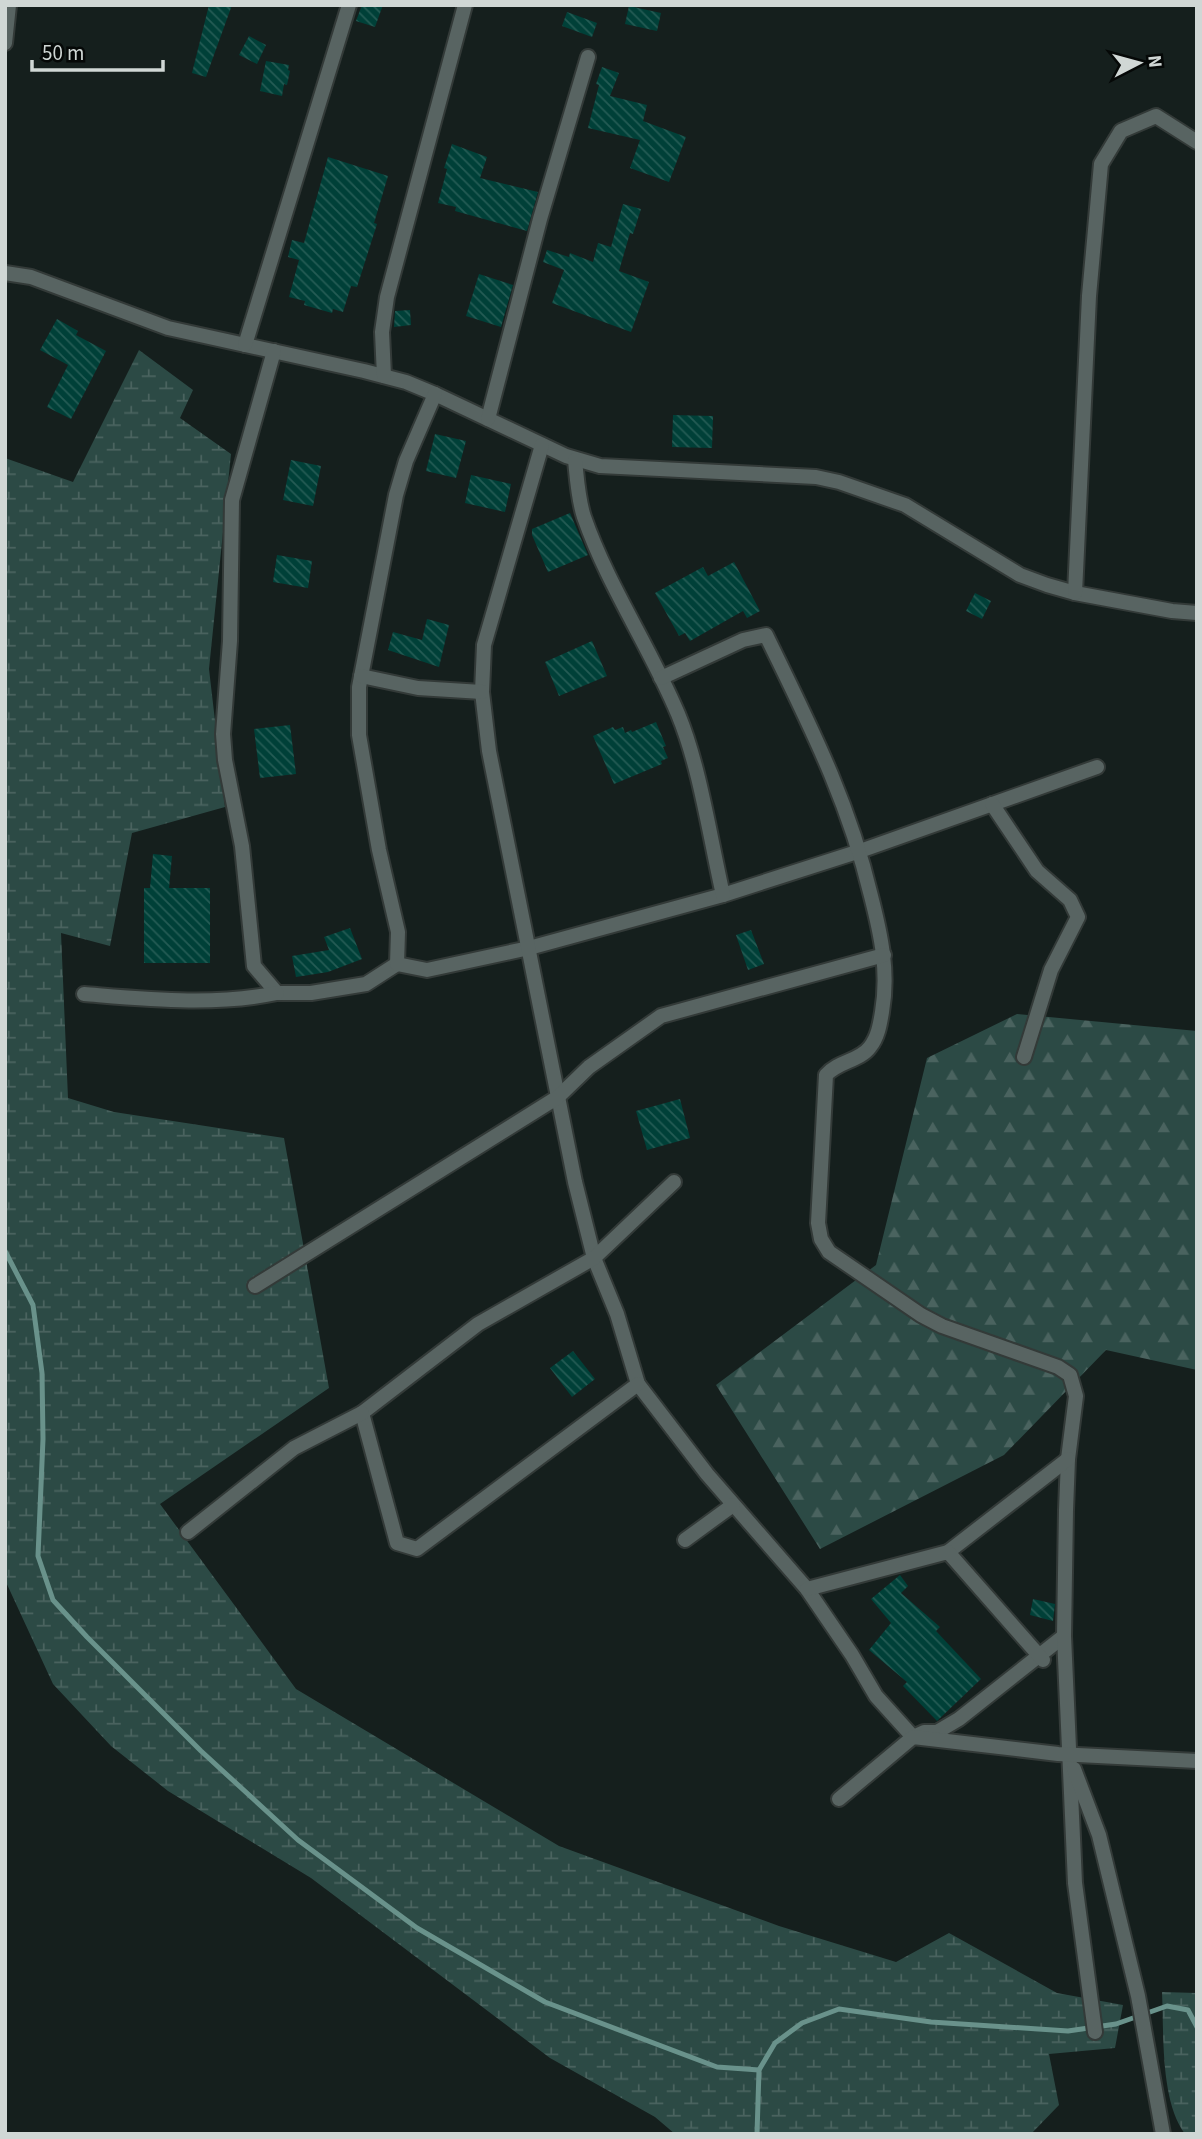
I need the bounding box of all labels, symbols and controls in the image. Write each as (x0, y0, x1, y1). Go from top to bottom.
scale bar (32, 28, 163, 72)
north arrow (1104, 28, 1174, 98)
text: 50 m (42, 38, 84, 68)
text: N (1140, 54, 1169, 69)

